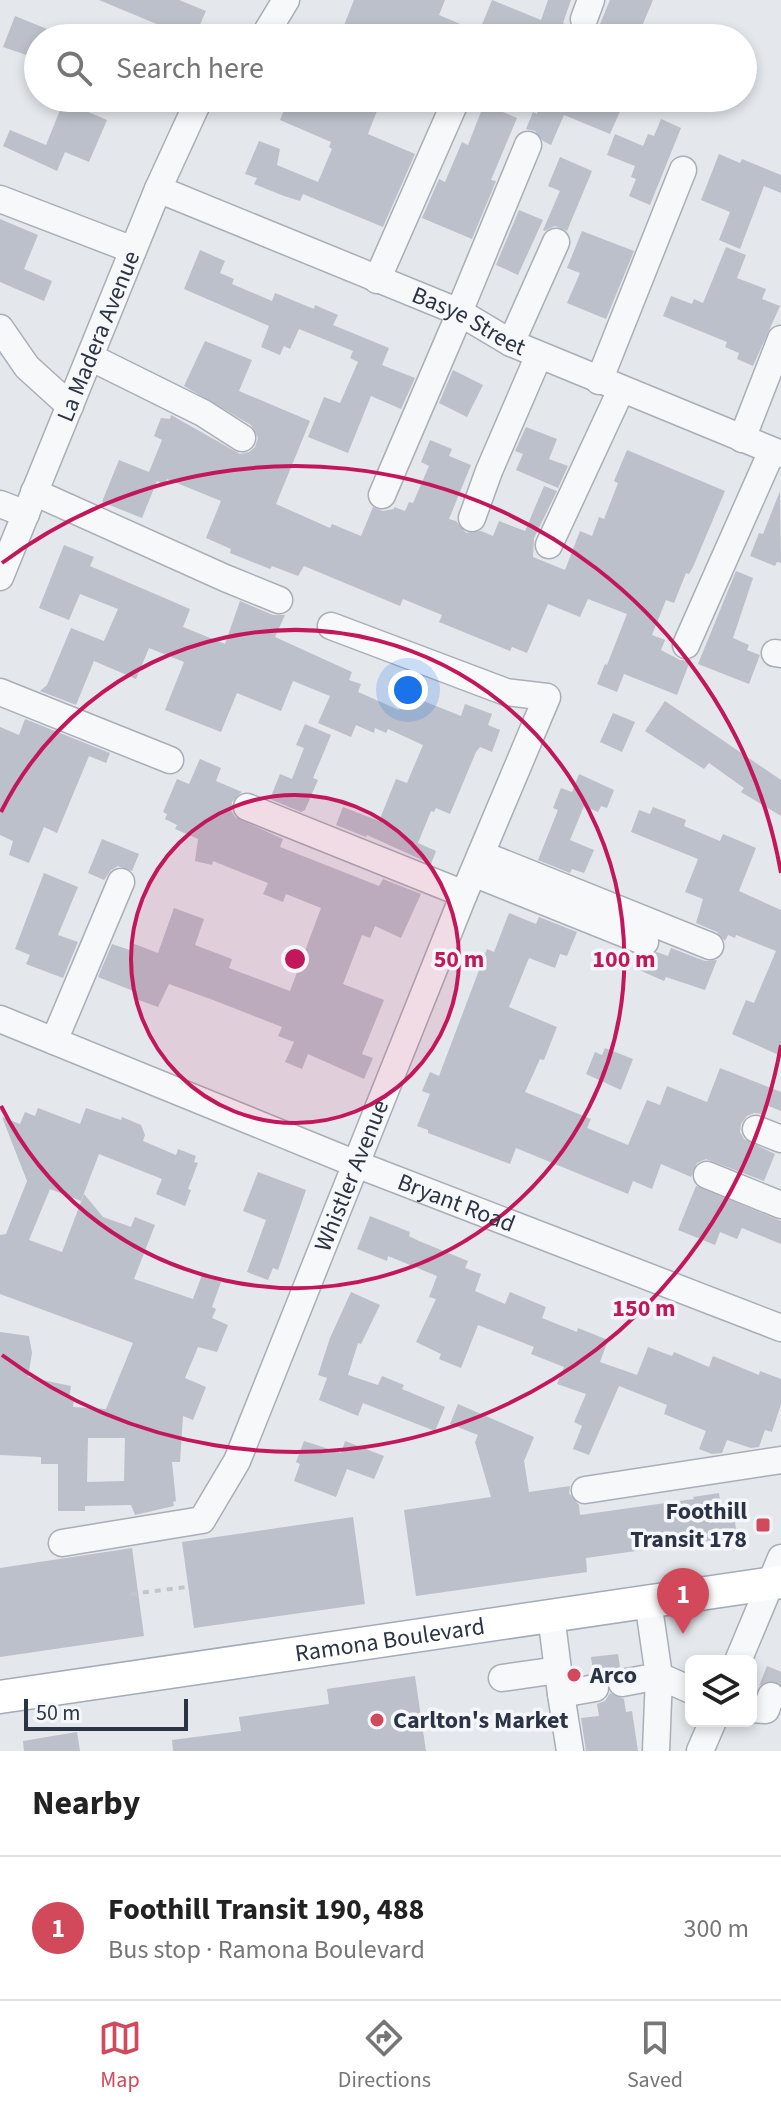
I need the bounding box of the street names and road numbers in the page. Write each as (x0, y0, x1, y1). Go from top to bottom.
street label: La Madera Avenue (48, 245, 149, 427)
street label: Basye Street (407, 278, 531, 365)
street label: Whistler Avenue (306, 1095, 398, 1257)
street label: Bryant Road (392, 1165, 520, 1242)
street label: Ramona Boulevard (293, 1609, 487, 1671)

